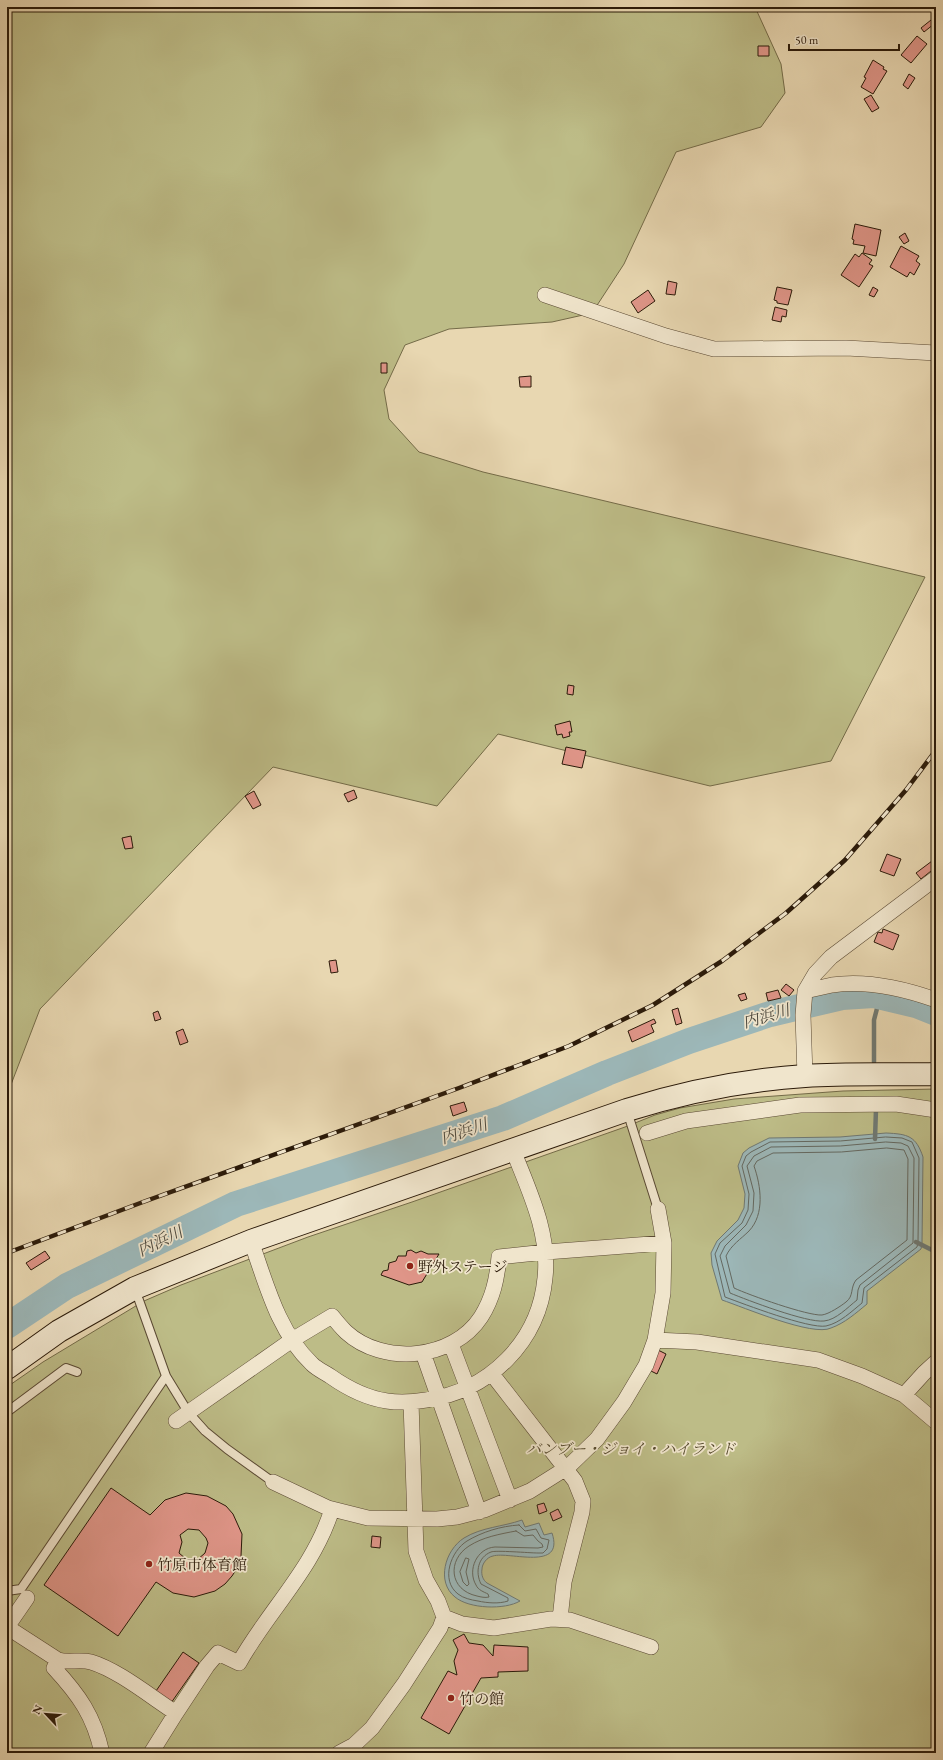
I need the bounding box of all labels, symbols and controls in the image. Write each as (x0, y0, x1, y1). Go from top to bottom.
scale bar (789, 26, 899, 52)
text: 50 m (795, 32, 819, 48)
water label: 内浜川 (740, 999, 794, 1033)
water label: 内浜川 (438, 1113, 492, 1148)
water label: 内浜川 (134, 1220, 188, 1261)
place label: 野外ステージ (418, 1257, 507, 1276)
marker: 野外ステージ (405, 1261, 415, 1271)
park label: バンブー・ジョイ・ハイランド (526, 1439, 737, 1458)
place label: 竹原市体育館 (157, 1555, 247, 1574)
marker: 竹原市体育館 (144, 1559, 154, 1569)
place label: 竹の館 (459, 1689, 504, 1708)
marker: 竹の館 (446, 1693, 456, 1703)
north arrow (26, 1694, 66, 1734)
text: N (29, 1702, 45, 1717)

